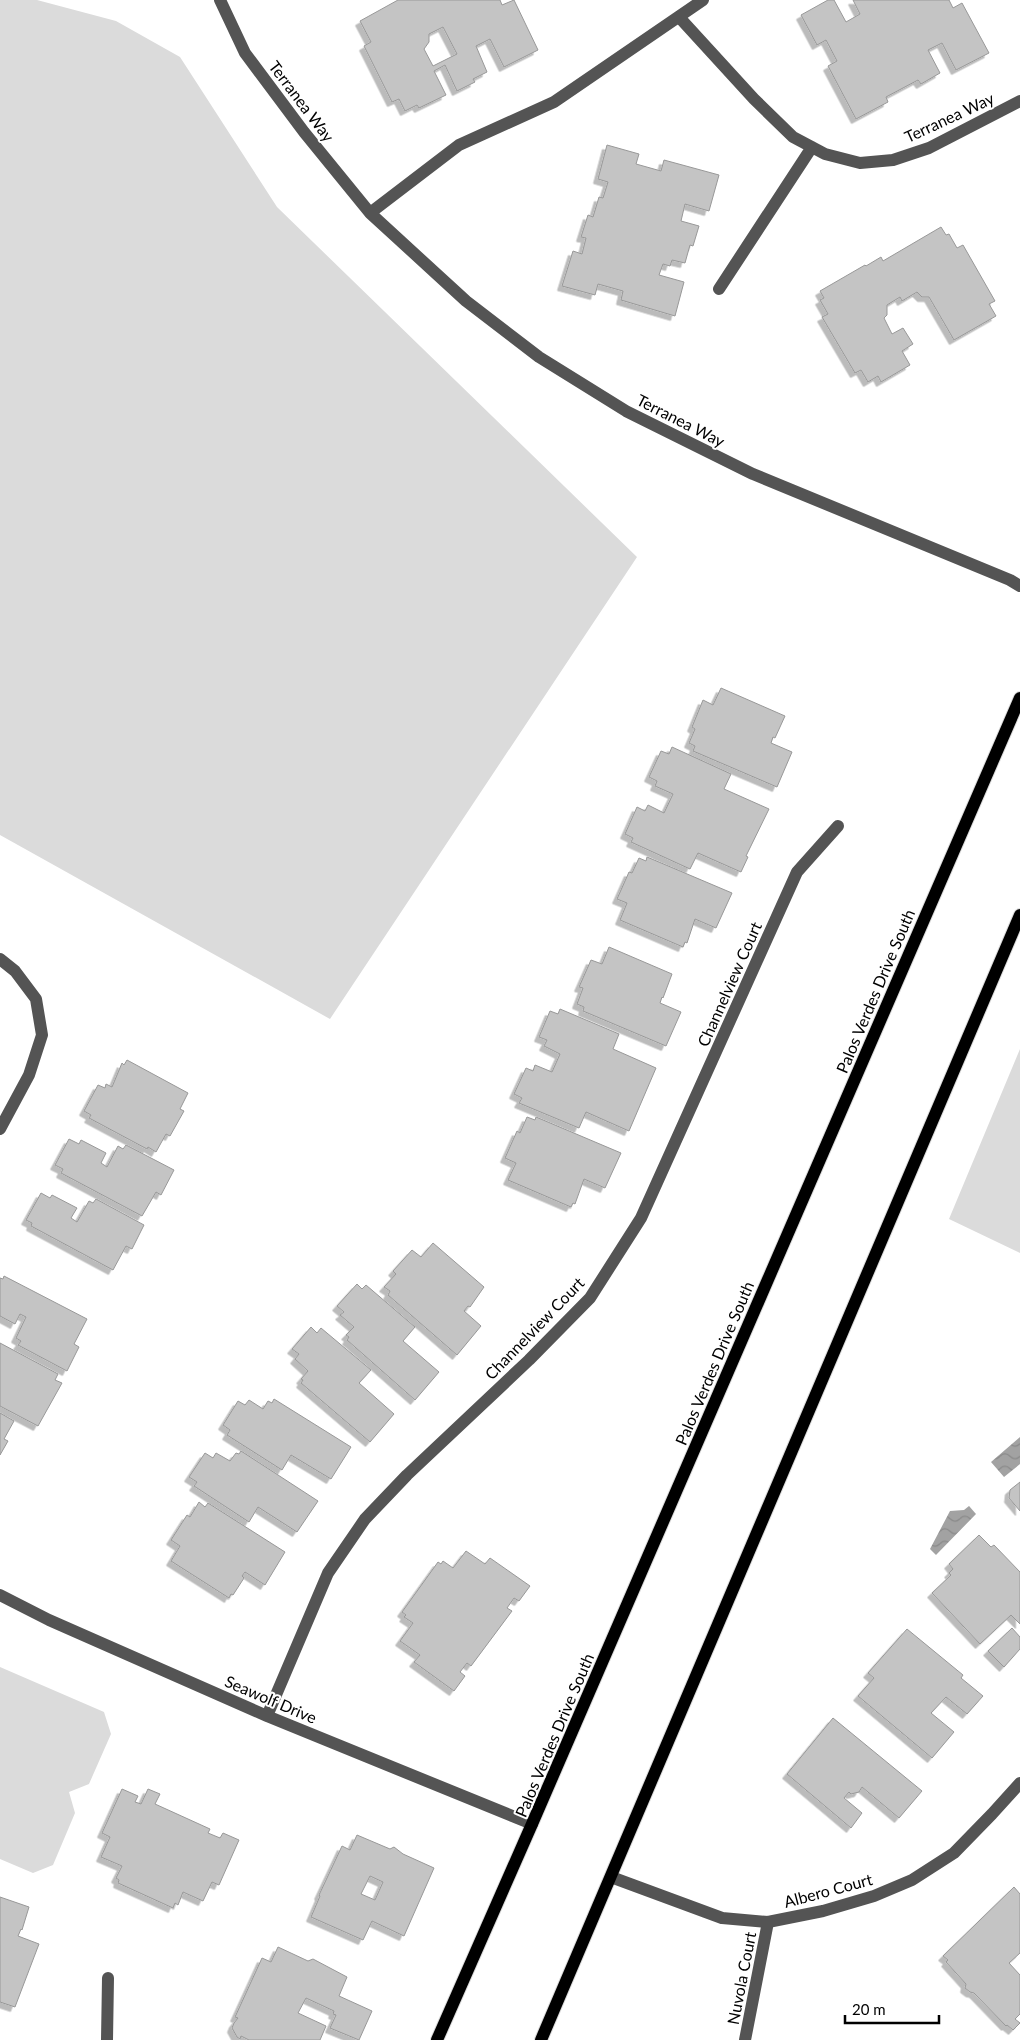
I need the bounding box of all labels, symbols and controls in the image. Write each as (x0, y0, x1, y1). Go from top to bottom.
street label: Terranea Way (265, 57, 339, 146)
street label: Terranea Way (901, 88, 997, 146)
street label: Terranea Way (634, 390, 729, 451)
street label: Palos Verdes Drive South (832, 906, 918, 1076)
street label: Channelview Court (693, 918, 765, 1049)
street label: Channelview Court (480, 1273, 588, 1383)
street label: Palos Verdes Drive South (671, 1278, 757, 1448)
street label: Palos Verdes Drive South (511, 1650, 597, 1820)
street label: Seawolf Drive (222, 1671, 320, 1727)
street label: Albero Court (782, 1869, 875, 1911)
street label: Nuvola Court (723, 1930, 759, 2026)
scale bar (845, 1992, 939, 2024)
text: 20 m (852, 2000, 886, 2018)

